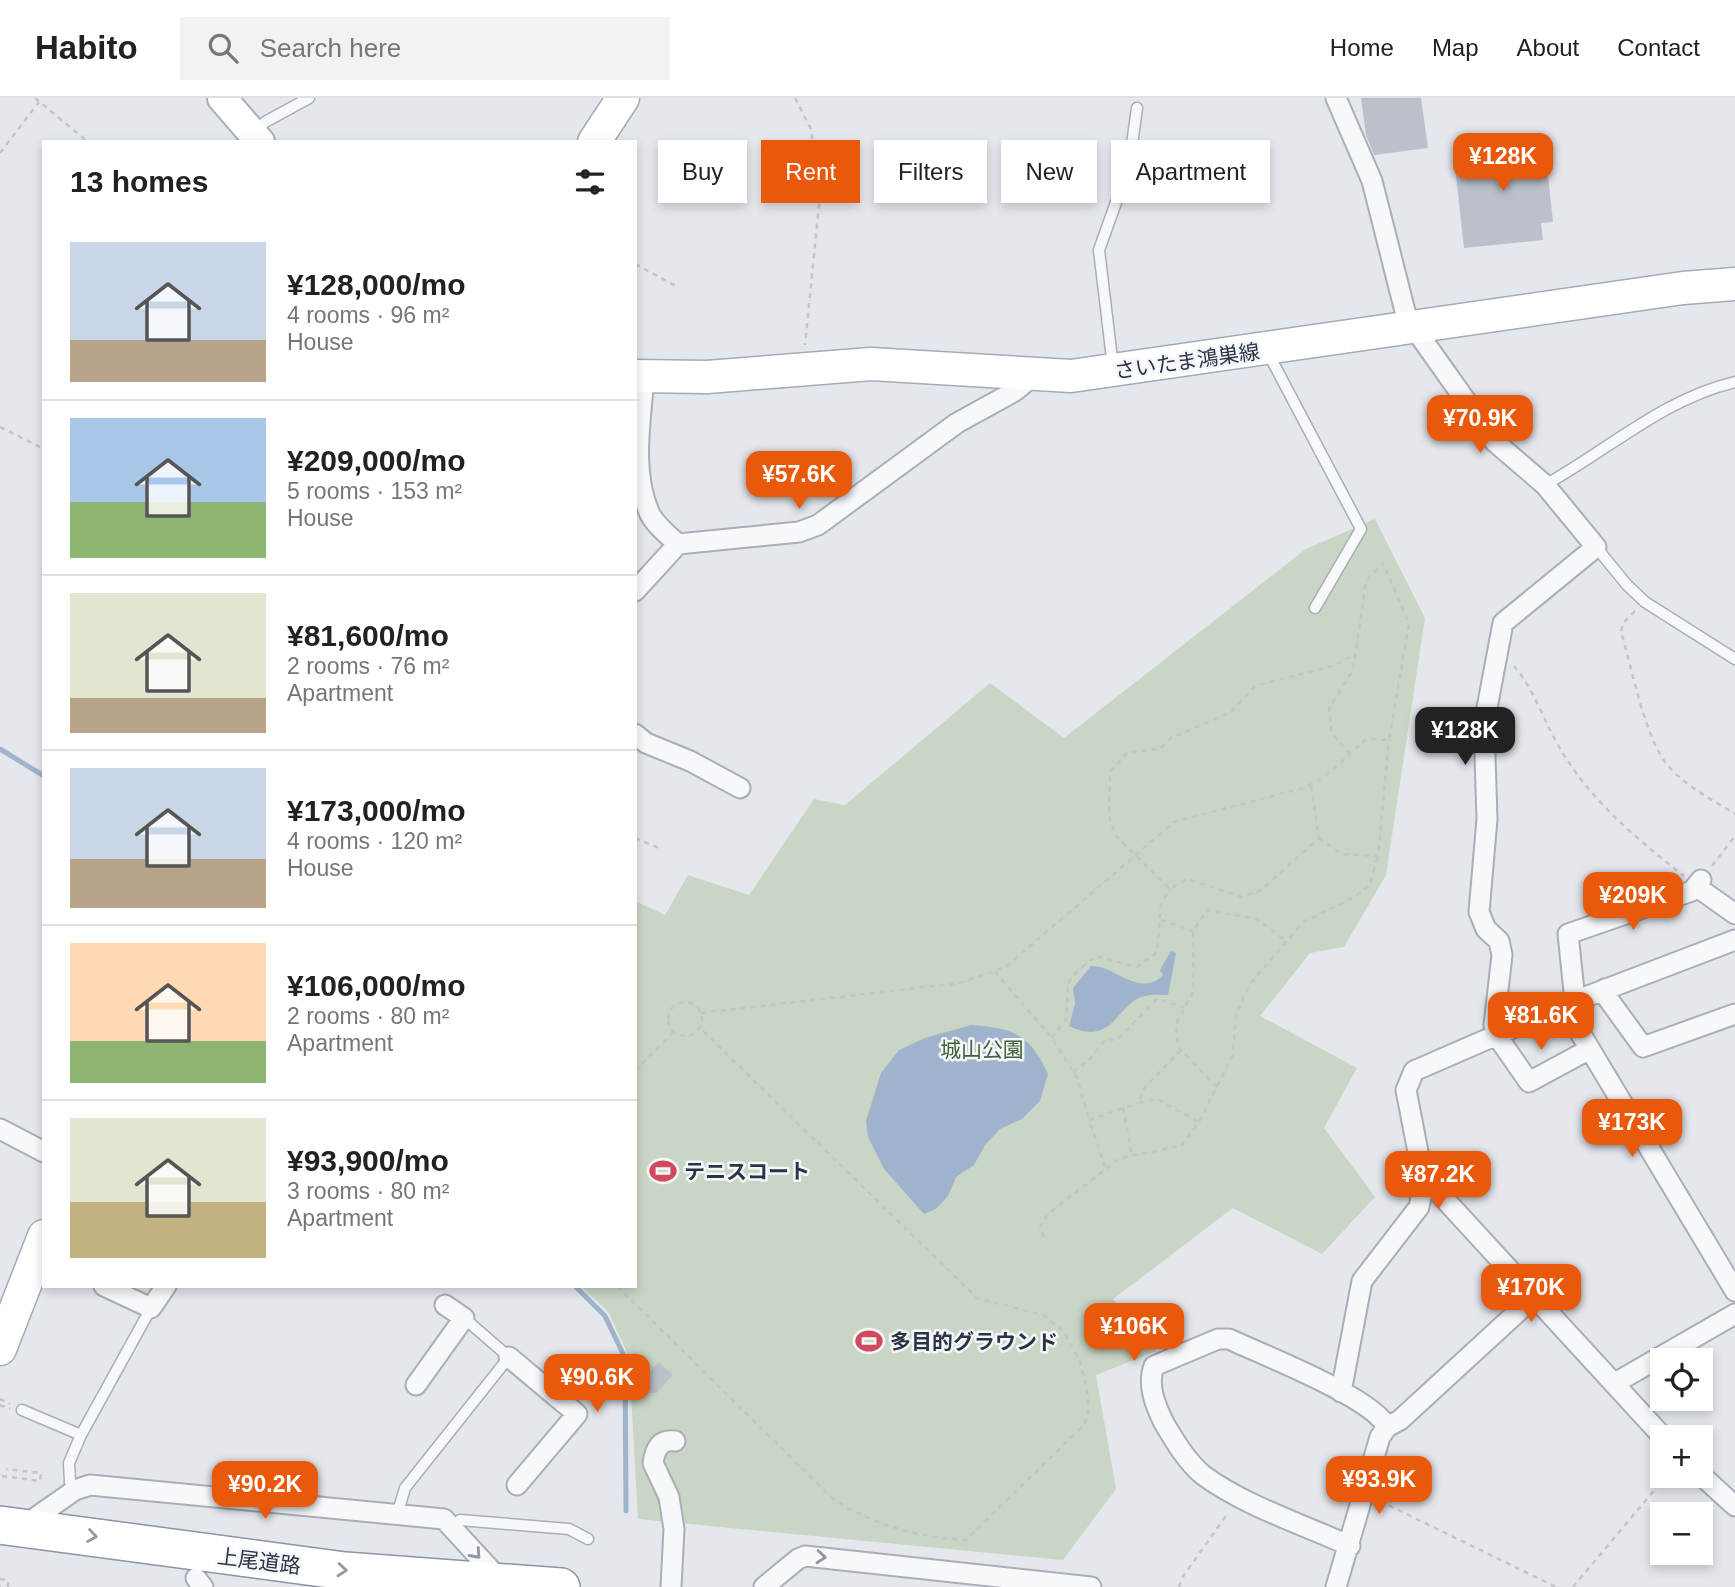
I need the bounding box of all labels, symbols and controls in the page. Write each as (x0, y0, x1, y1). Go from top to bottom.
search box (180, 17, 670, 80)
text: Habito (35, 29, 138, 66)
icon: search (204, 29, 242, 67)
text: Search here (260, 33, 401, 63)
text: Home (1330, 34, 1394, 61)
text: Map (1432, 34, 1479, 61)
text: About (1517, 34, 1579, 61)
text: Contact (1617, 34, 1700, 61)
pin: ¥128K (1454, 134, 1552, 193)
chip: Buy (658, 140, 747, 203)
chip: Rent (761, 140, 860, 203)
chip: Filters (874, 140, 987, 203)
chip: New (1001, 140, 1097, 203)
chip: Apartment (1111, 140, 1270, 203)
text: ¥128K (1469, 143, 1537, 169)
icon: filters (571, 163, 609, 201)
text: 13 homes (70, 165, 208, 198)
text: ¥128,000/mo (287, 268, 465, 301)
icon: home (126, 270, 210, 354)
text: 4 rooms · 96 m² (287, 302, 449, 328)
text: House (287, 329, 353, 355)
street label: さいたま鴻巣線 (1113, 339, 1261, 383)
pin: ¥70.9K (1423, 396, 1537, 455)
text: ¥70.9K (1443, 405, 1517, 431)
text: ¥209,000/mo (287, 444, 465, 477)
icon: home (126, 446, 210, 530)
pin: ¥57.6K (742, 452, 856, 511)
text: ¥57.6K (762, 461, 836, 487)
text: 5 rooms · 153 m² (287, 478, 462, 504)
text: House (287, 505, 353, 531)
text: ¥81,600/mo (287, 619, 449, 652)
icon: home (126, 621, 210, 705)
text: 2 rooms · 76 m² (287, 653, 449, 679)
text: Apartment (287, 680, 393, 706)
pin: ¥128K (1416, 708, 1514, 767)
text: ¥128K (1431, 717, 1499, 743)
text: ¥173,000/mo (287, 794, 465, 827)
icon: home (126, 796, 210, 880)
text: 4 rooms · 120 m² (287, 828, 462, 854)
text: House (287, 855, 353, 881)
pin: ¥209K (1584, 872, 1682, 932)
text: ¥209K (1599, 882, 1667, 908)
text: ¥106,000/mo (287, 969, 465, 1002)
icon: home (126, 971, 210, 1055)
pin: ¥81.6K (1484, 992, 1598, 1052)
text: ¥81.6K (1504, 1002, 1578, 1028)
text: 2 rooms · 80 m² (287, 1003, 449, 1029)
text: Apartment (287, 1030, 393, 1056)
park label: 城山公園 (940, 1038, 1024, 1061)
pin: ¥173K (1583, 1100, 1681, 1159)
text: ¥173K (1598, 1109, 1666, 1135)
text: ¥93,900/mo (287, 1144, 449, 1177)
icon: home (126, 1146, 210, 1230)
pin: ¥87.2K (1381, 1152, 1495, 1211)
sports icon: テニスコート (648, 1156, 678, 1186)
place label: テニスコート (684, 1160, 810, 1183)
text: ¥87.2K (1401, 1161, 1475, 1187)
text: 3 rooms · 80 m² (287, 1178, 449, 1204)
text: Apartment (287, 1205, 393, 1231)
pin: ¥170K (1482, 1264, 1580, 1324)
text: ¥170K (1497, 1274, 1565, 1300)
pin: ¥106K (1085, 1304, 1183, 1363)
text: ¥106K (1100, 1313, 1168, 1339)
sports icon: 多目的グラウンド (854, 1326, 884, 1356)
place label: 多目的グラウンド (890, 1330, 1058, 1353)
map controls (1650, 1348, 1713, 1565)
button: locate (1650, 1348, 1713, 1411)
pin: ¥90.6K (540, 1354, 654, 1414)
text: ¥90.6K (560, 1364, 634, 1390)
button: + (1650, 1425, 1713, 1488)
pin: ¥93.9K (1322, 1456, 1436, 1516)
pin: ¥90.2K (208, 1462, 322, 1521)
text: ¥93.9K (1342, 1466, 1416, 1492)
text: ¥90.2K (228, 1471, 302, 1497)
button: − (1650, 1502, 1713, 1565)
one-way arrow (86, 1528, 98, 1543)
street label: 上尾道路 (216, 1544, 302, 1578)
one-way arrow (468, 1546, 481, 1559)
one-way arrow (816, 1549, 827, 1564)
one-way arrow (336, 1562, 347, 1577)

